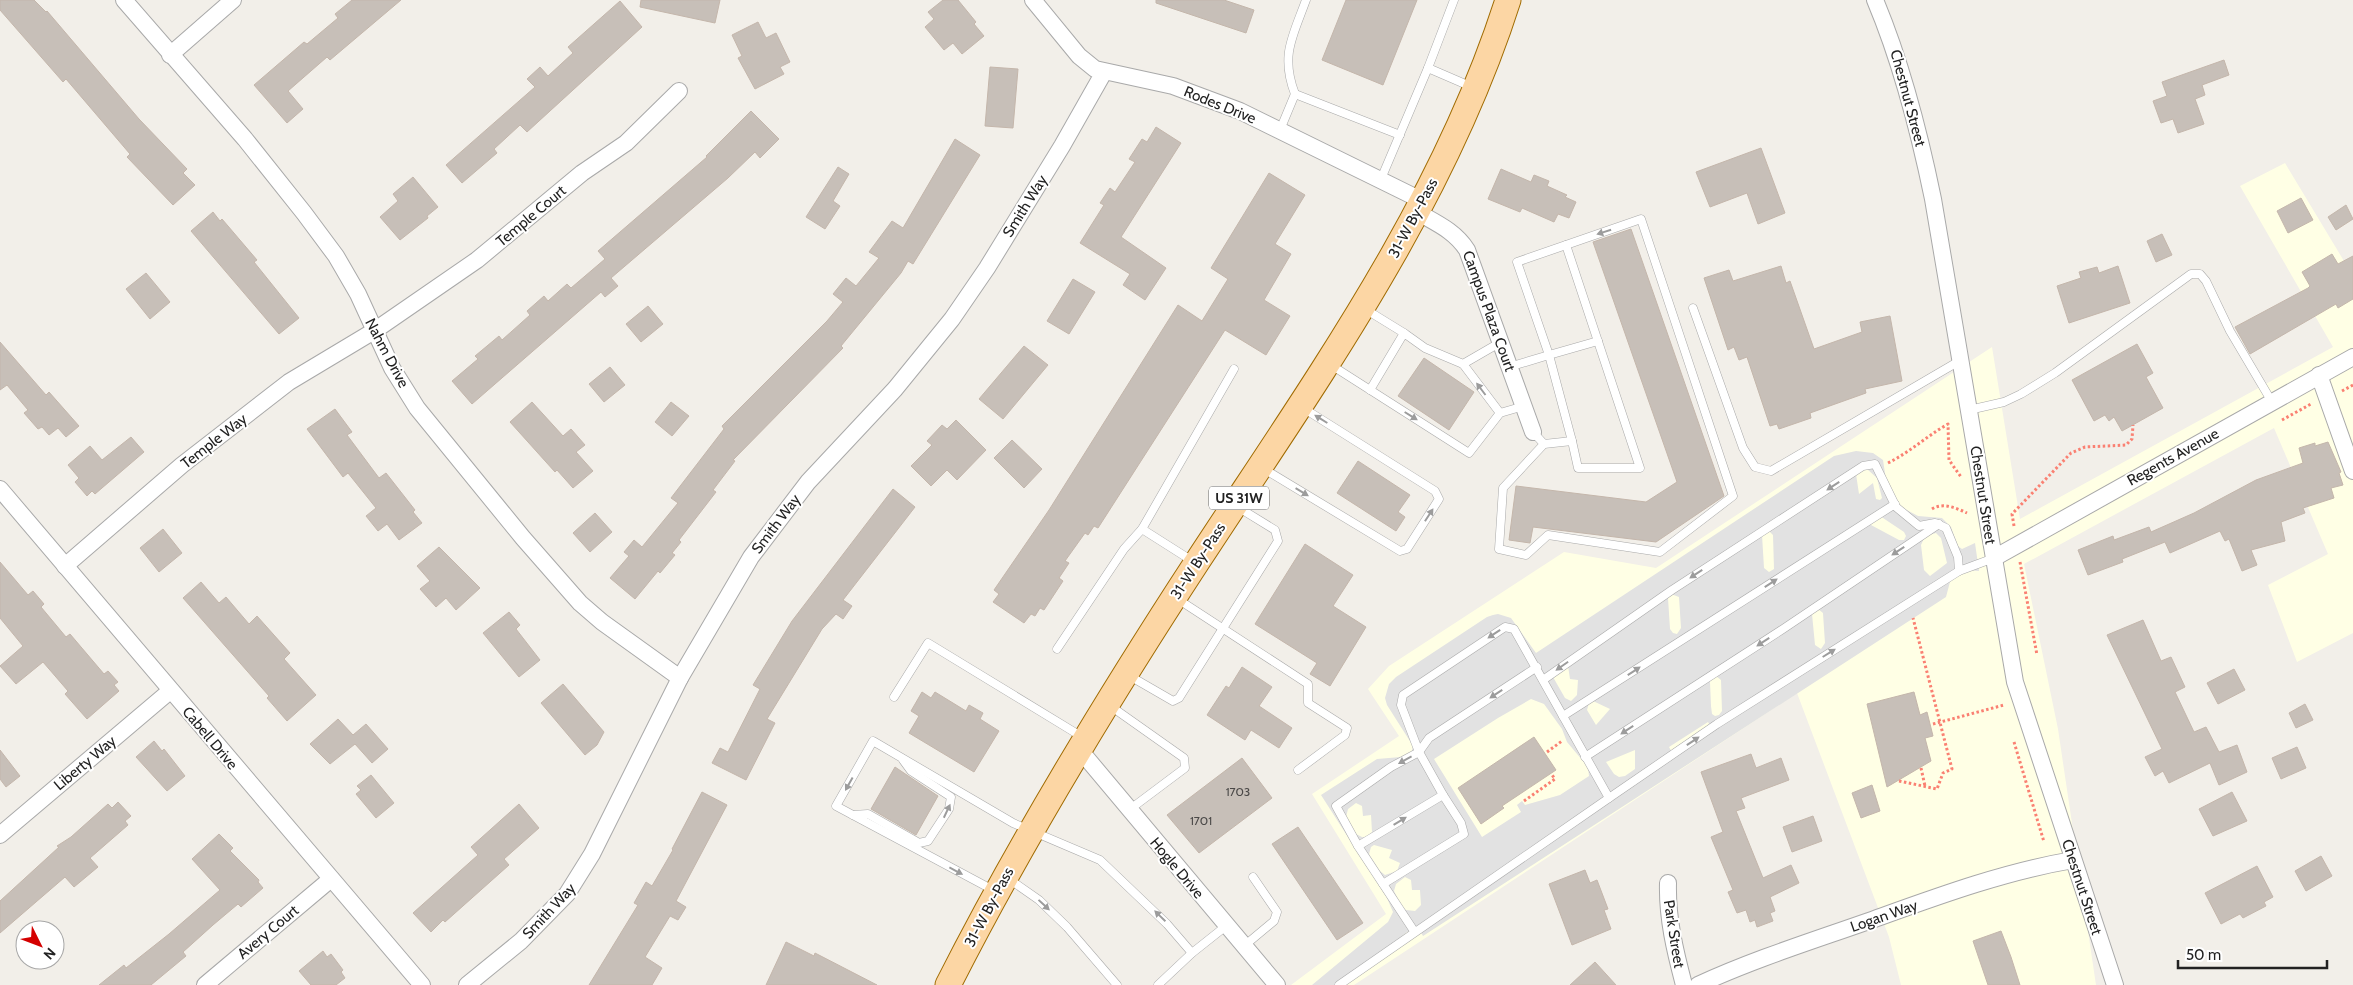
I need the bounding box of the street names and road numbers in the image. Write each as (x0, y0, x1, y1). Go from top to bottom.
street label: Chestnut Street (1886, 48, 1930, 148)
street label: Rodes Drive (1181, 82, 1259, 128)
street label: Smith Way (999, 171, 1051, 240)
street label: 31-W By-Pass (1385, 175, 1441, 261)
street label: Temple Court (492, 182, 570, 250)
street label: Campus Plaza Court (1459, 248, 1519, 374)
street label: Nahm Drive (361, 315, 413, 391)
street label: Temple Way (177, 409, 251, 472)
street label: Regents Avenue (2124, 424, 2222, 490)
street label: Chestnut Street (1966, 444, 2000, 546)
road number: US 31W (1209, 486, 1269, 509)
street label: Smith Way (748, 490, 804, 557)
street label: 31-W By-Pass (1167, 519, 1229, 603)
street label: Cabell Drive (179, 703, 242, 773)
street label: Liberty Way (50, 732, 120, 794)
street label: Hogle Drive (1146, 834, 1208, 902)
street label: Chestnut Street (2058, 837, 2106, 937)
street label: 31-W By-Pass (961, 864, 1017, 950)
street label: Smith Way (519, 879, 580, 943)
street label: Logan Way (1848, 896, 1920, 936)
street label: Park Street (1660, 899, 1688, 969)
street label: Avery Court (234, 901, 302, 963)

